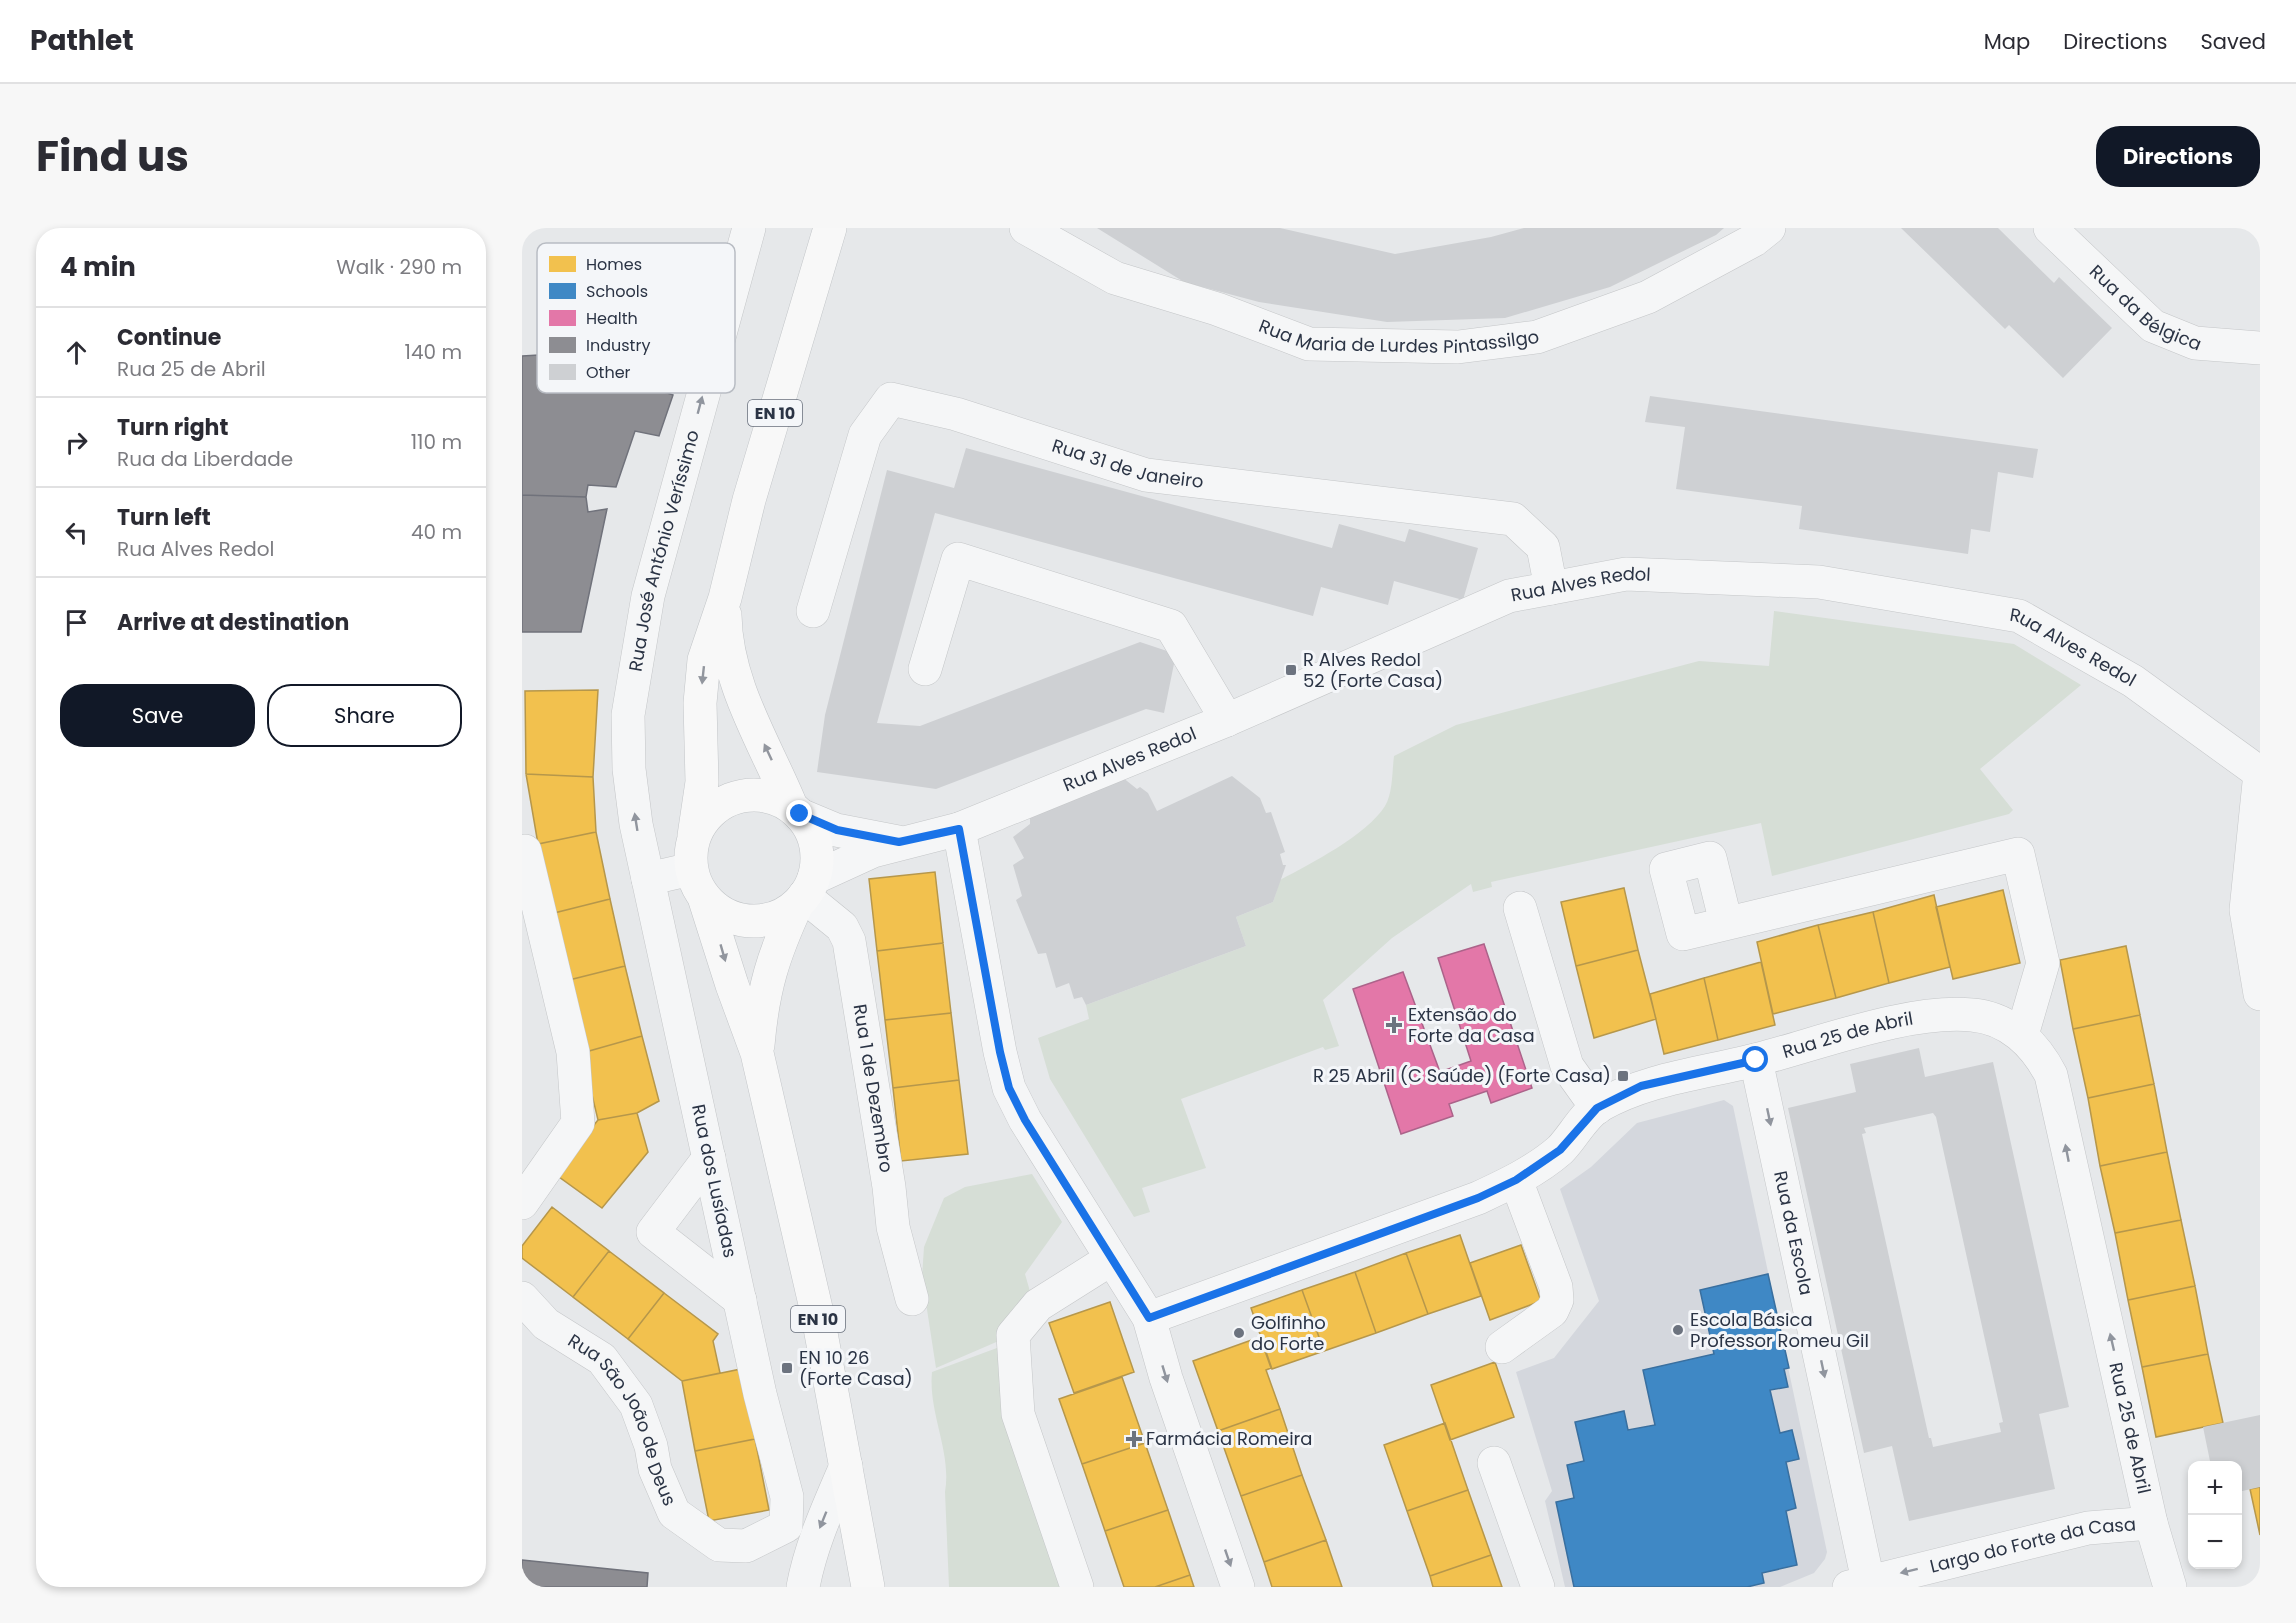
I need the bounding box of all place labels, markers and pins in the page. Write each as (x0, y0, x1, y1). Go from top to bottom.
place label: R Alves Redol 52 (Forte Casa) (1303, 647, 1443, 693)
marker: R Alves Redol 52 (Forte Casa) (1284, 663, 1298, 677)
place label: Extensão do Forte da Casa (1408, 1002, 1535, 1048)
marker: Extensão do Forte da Casa (1385, 1016, 1403, 1034)
place label: R 25 Abril (C Saúde) (Forte Casa) (1313, 1063, 1611, 1088)
marker: R 25 Abril (C Saúde) (Forte Casa) (1616, 1069, 1630, 1083)
place label: Escola Básica Professor Romeu Gil (1690, 1307, 1869, 1353)
place label: Golfinho do Forte (1251, 1310, 1326, 1356)
marker: Escola Básica Professor Romeu Gil (1671, 1323, 1685, 1337)
marker: Golfinho do Forte (1232, 1326, 1246, 1340)
place label: EN 10 26 (Forte Casa) (799, 1345, 913, 1391)
marker: EN 10 26 (Forte Casa) (780, 1361, 794, 1375)
place label: Farmácia Romeira (1146, 1426, 1312, 1451)
marker: Farmácia Romeira (1127, 1432, 1141, 1446)

